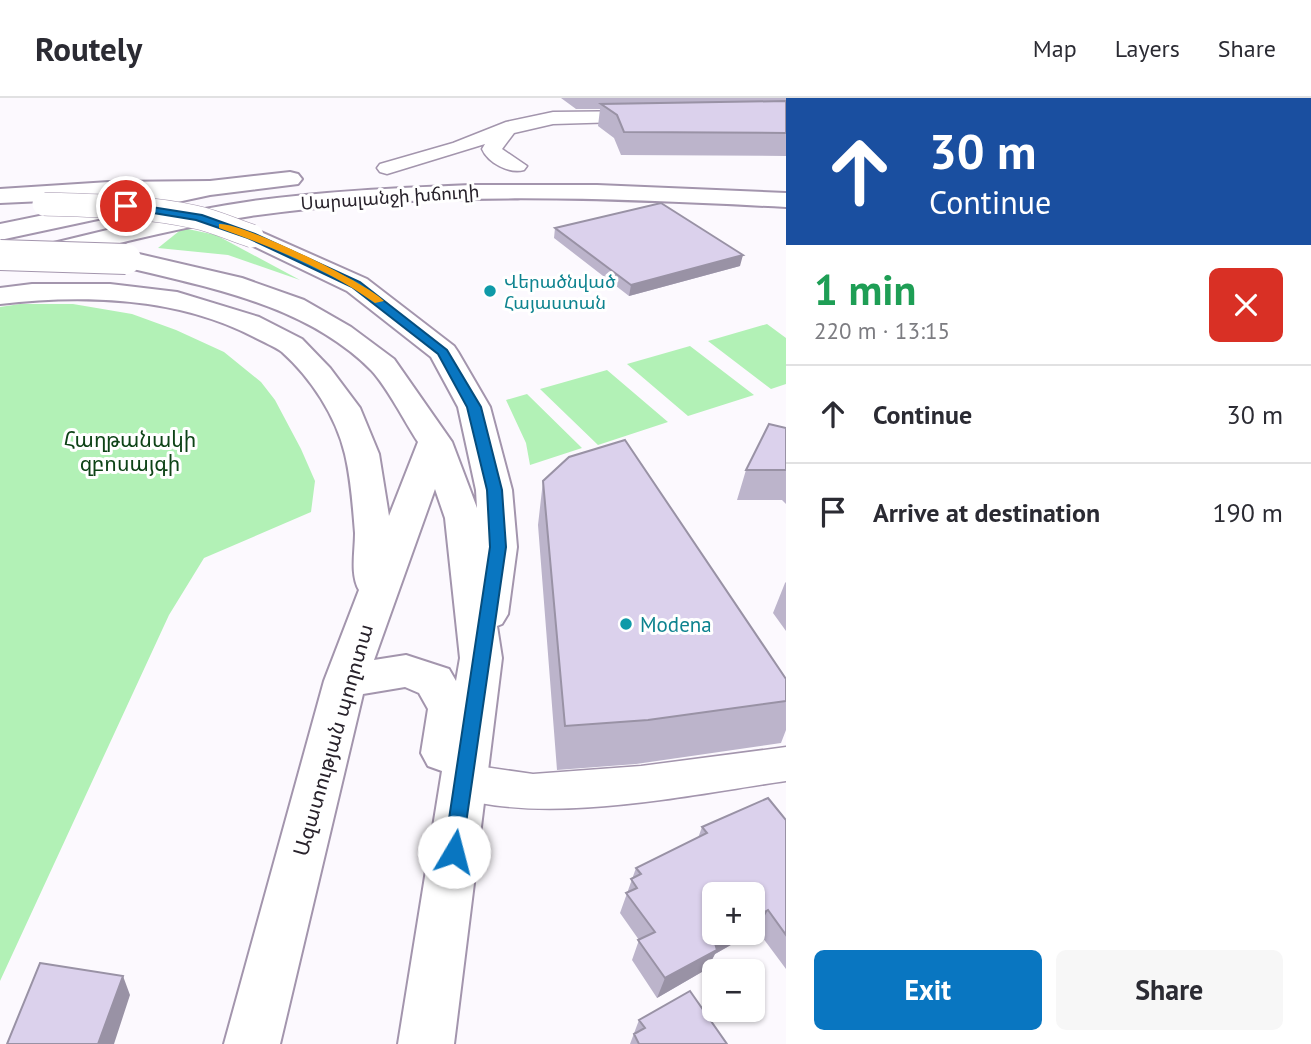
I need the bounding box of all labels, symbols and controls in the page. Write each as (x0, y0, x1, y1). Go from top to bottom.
text: Routely (35, 27, 142, 70)
text: Map (1033, 33, 1077, 64)
text: Layers (1115, 33, 1180, 64)
text: Share (1218, 33, 1276, 64)
text: 30 m (929, 119, 1036, 183)
icon: ahead (814, 126, 905, 217)
pin (96, 176, 156, 236)
street label: Սարալանջի խճուղի (300, 179, 480, 215)
text: Continue (929, 181, 1051, 223)
icon: arrive (107, 187, 145, 225)
text: 1 min (814, 262, 916, 317)
button: close (1209, 268, 1283, 342)
place label: Վերածնված Հայաստան (504, 270, 616, 314)
marker: Վերածնված Հայաստան (482, 283, 498, 299)
text: 220 m · 13:15 (814, 316, 950, 345)
icon: ahead (814, 395, 852, 433)
text: Continue (873, 398, 972, 431)
text: 30 m (1227, 398, 1283, 431)
park label: Հաղթանակի զբոսայգի (64, 426, 196, 477)
icon: arrive (814, 493, 852, 531)
text: Arrive at destination (873, 496, 1100, 529)
text: 190 m (1212, 496, 1283, 529)
place label: Modena (640, 611, 712, 638)
marker: Modena (618, 616, 634, 632)
street label: Ազատության պողոտա (287, 621, 379, 859)
position arrow (417, 815, 491, 889)
map controls (702, 882, 765, 1022)
button: + (702, 882, 765, 945)
button: Exit (814, 950, 1042, 1030)
button: Share (1056, 950, 1283, 1030)
button: − (702, 959, 765, 1022)

